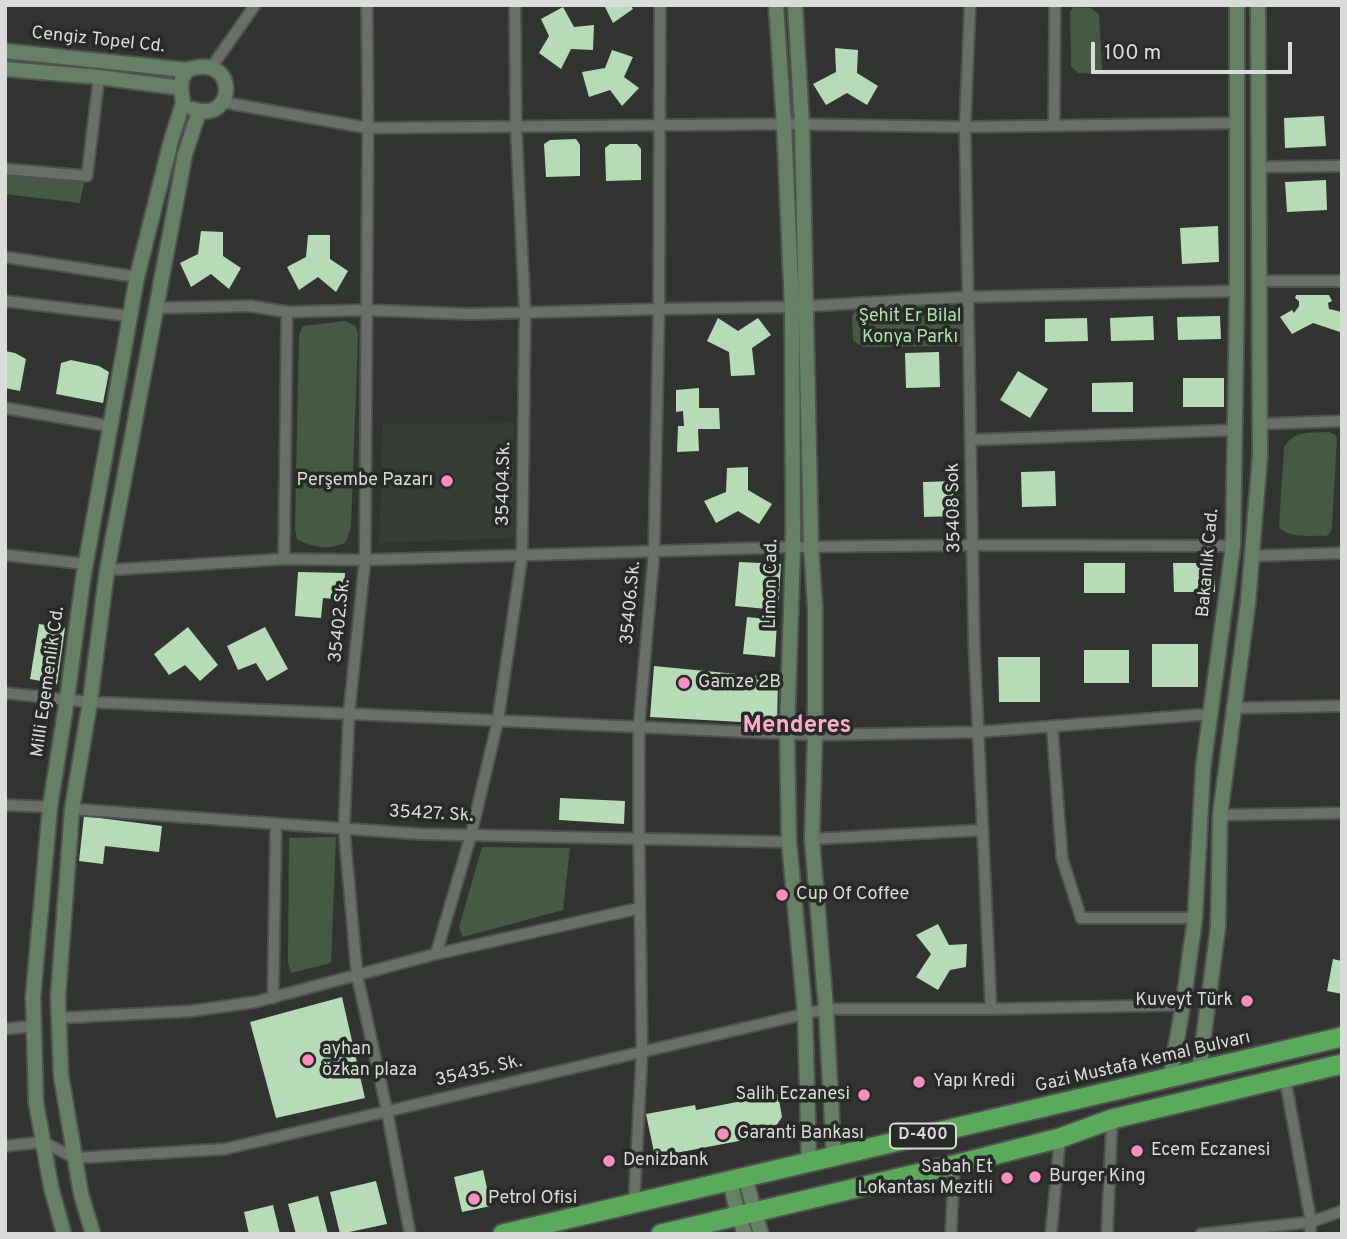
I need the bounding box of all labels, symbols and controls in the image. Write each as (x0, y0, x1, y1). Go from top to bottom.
street label: Cengiz Topel Cd. (30, 23, 166, 59)
scale bar (1095, 28, 1296, 72)
text: 100 m (1104, 40, 1161, 67)
park label: Şehit Er Bilal Konya Parkı (858, 306, 962, 348)
street label: 35404.Sk. (493, 442, 517, 526)
street label: 35408 Sok (943, 463, 967, 553)
place label: Perşembe Pazarı (297, 470, 433, 492)
marker: Perşembe Pazarı (439, 473, 455, 489)
street label: Bakanlık Cad. (1193, 508, 1225, 618)
street label: Limon Cad. (760, 539, 784, 629)
street label: 35406.Sk. (618, 560, 646, 646)
street label: 35402.Sk. (326, 578, 356, 664)
street label: Milli Egemenlik Cd. (28, 605, 70, 759)
place label: Gamze 2B (698, 672, 781, 694)
marker: Gamze 2B (676, 675, 692, 691)
district label: Menderes (743, 713, 851, 741)
street label: 35427. Sk. (388, 802, 474, 828)
place label: Cup Of Coffee (796, 884, 909, 906)
marker: Cup Of Coffee (774, 887, 790, 903)
place label: Kuveyt Türk (1135, 990, 1233, 1012)
marker: Kuveyt Türk (1239, 993, 1255, 1009)
street label: Gazi Mustafa Kemal Bulvarı (1033, 1028, 1253, 1098)
place label: ayhan özkan plaza (322, 1039, 417, 1082)
marker: ayhan özkan plaza (300, 1052, 316, 1068)
street label: 35435. Sk. (434, 1052, 524, 1092)
place label: Yapı Kredi (933, 1071, 1015, 1093)
marker: Yapı Kredi (911, 1074, 927, 1090)
place label: Salih Eczanesi (735, 1084, 850, 1106)
marker: Salih Eczanesi (856, 1087, 872, 1103)
place label: Garanti Bankası (737, 1123, 864, 1145)
road number: D-400 (890, 1124, 956, 1148)
marker: Garanti Bankası (715, 1126, 731, 1142)
place label: Ecem Eczanesi (1151, 1140, 1270, 1162)
marker: Ecem Eczanesi (1129, 1143, 1145, 1159)
place label: Denizbank (623, 1150, 709, 1172)
marker: Denizbank (601, 1153, 617, 1169)
place label: Sabah Et Lokantası Mezitli (857, 1157, 993, 1200)
place label: Burger King (1049, 1166, 1146, 1188)
marker: Burger King (1027, 1169, 1043, 1185)
marker: Sabah Et Lokantası Mezitli (999, 1170, 1015, 1186)
place label: Petrol Ofisi (488, 1188, 577, 1210)
marker: Petrol Ofisi (466, 1191, 482, 1207)

